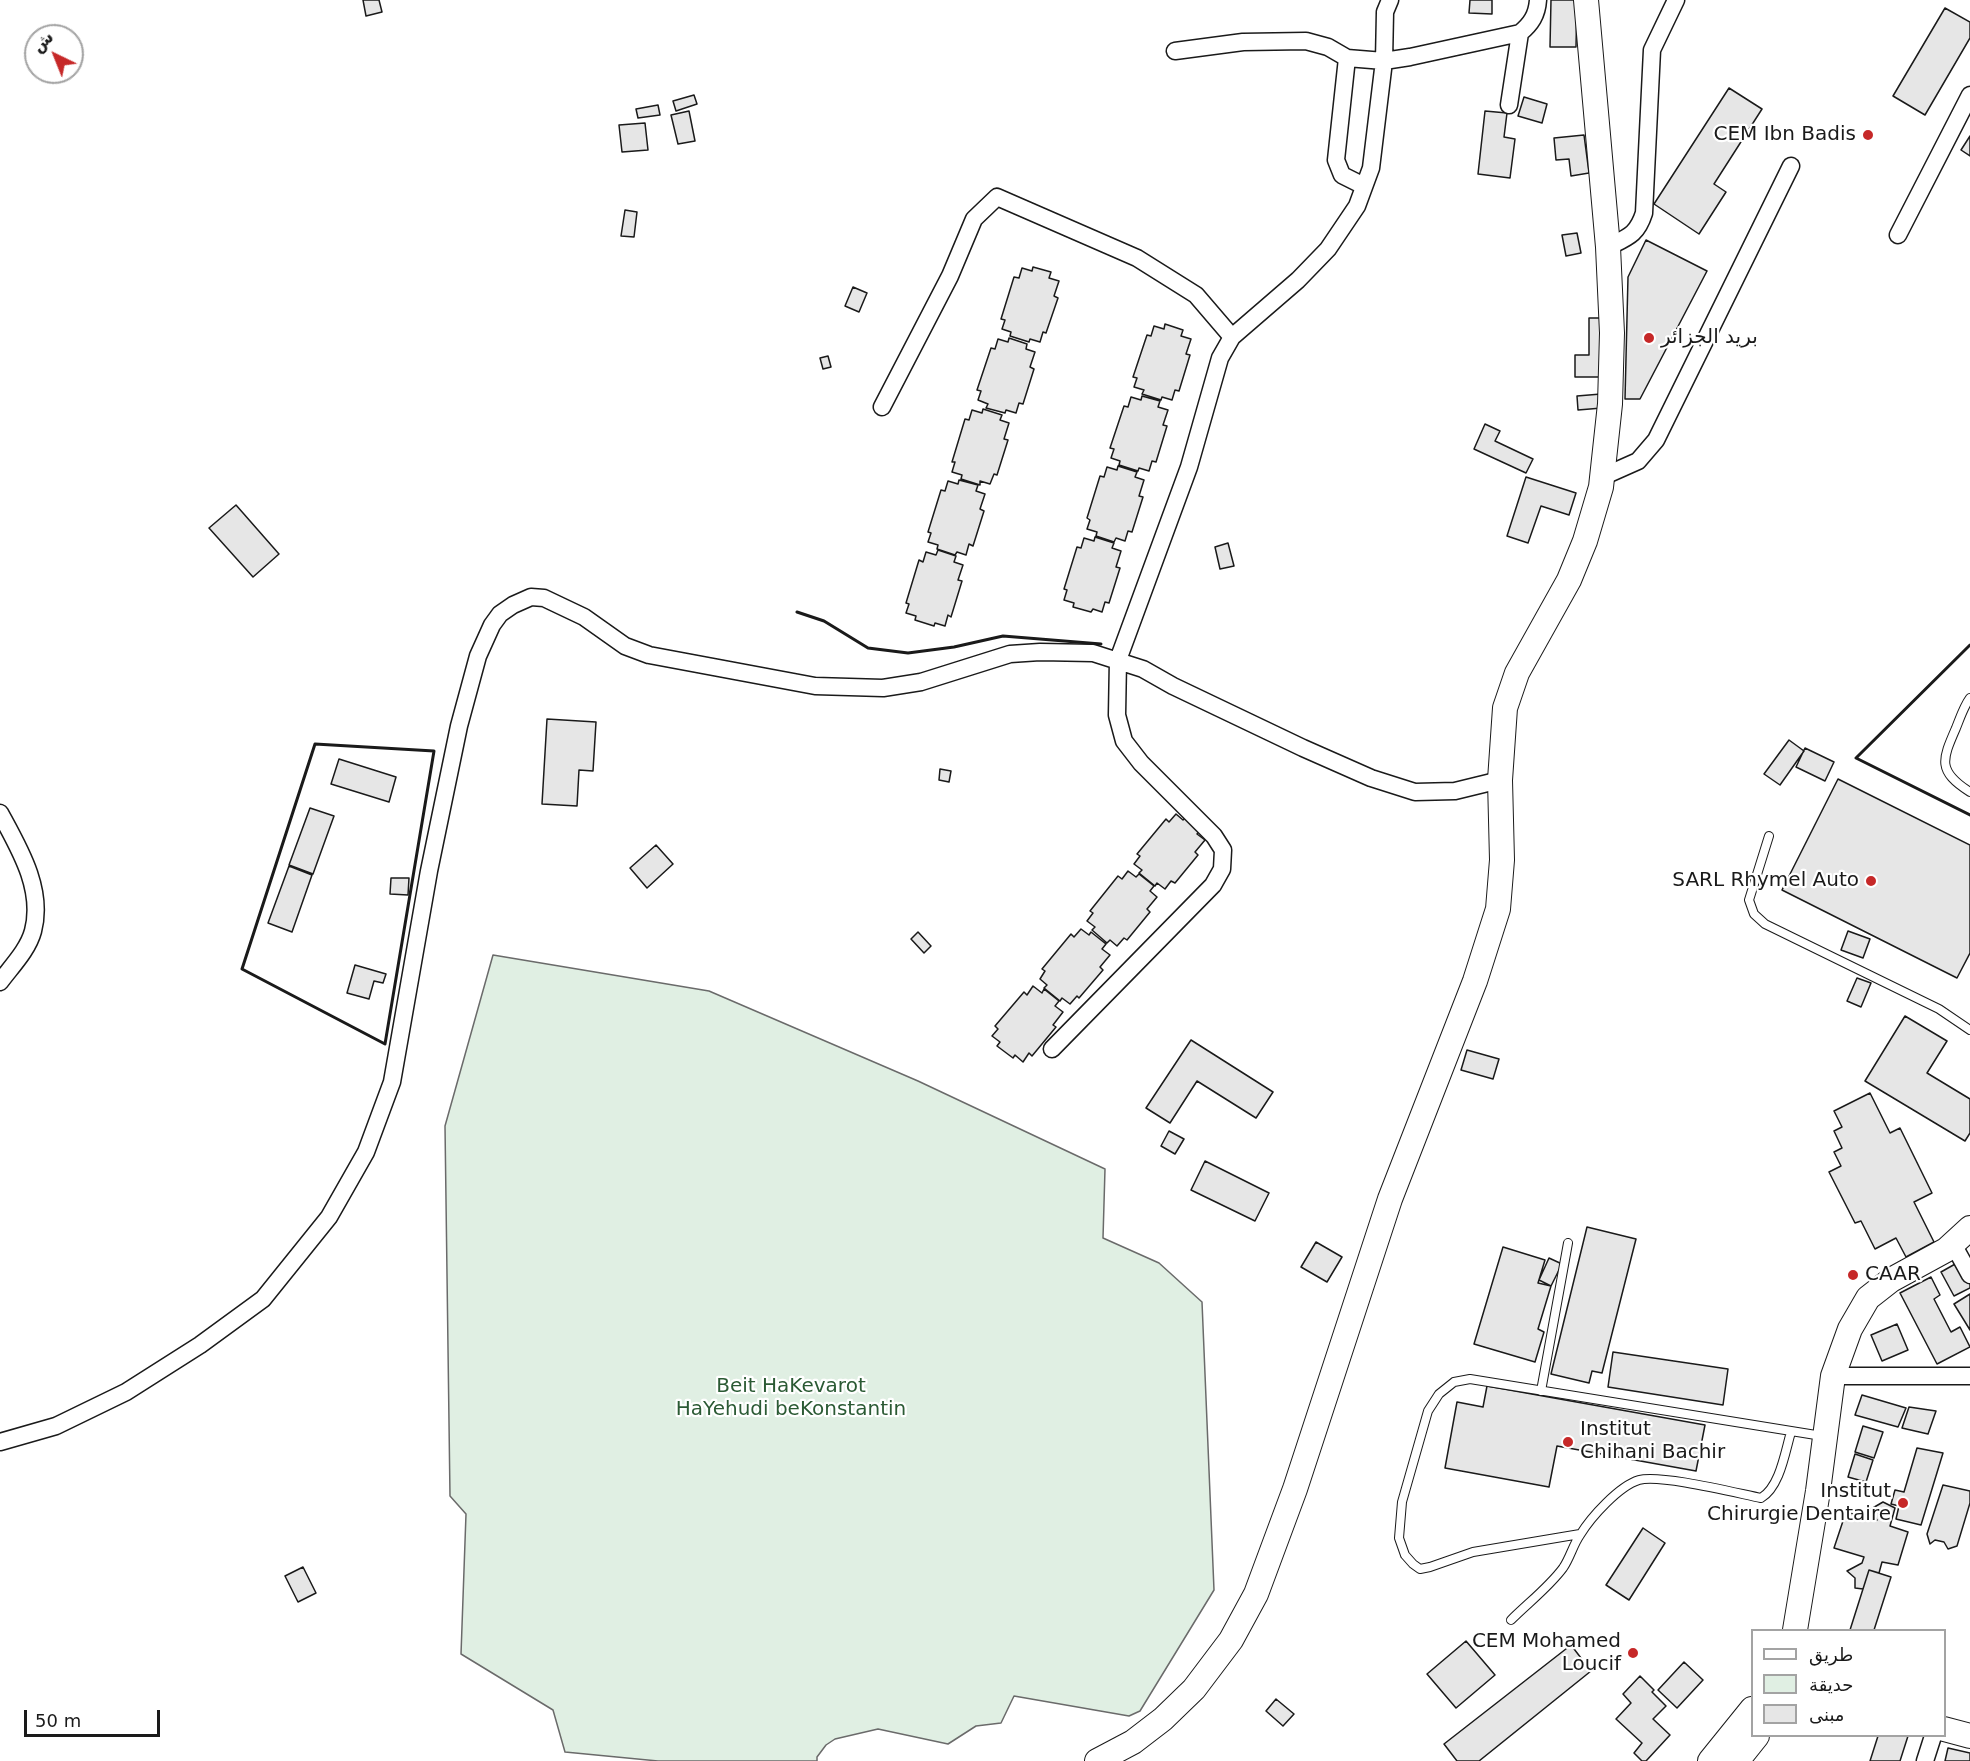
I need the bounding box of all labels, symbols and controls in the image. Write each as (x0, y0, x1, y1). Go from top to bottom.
north arrow (24, 24, 84, 84)
text: ش (28, 27, 57, 56)
place label: CEM Ibn Badis (1714, 123, 1856, 147)
marker: CEM Ibn Badis (1861, 128, 1875, 142)
place label: بريد الجزائر (1661, 326, 1758, 350)
marker: بريد الجزائر (1642, 331, 1656, 345)
place label: SARL Rhymel Auto (1672, 869, 1859, 893)
marker: SARL Rhymel Auto (1864, 874, 1878, 888)
place label: CAAR (1865, 1263, 1921, 1287)
marker: CAAR (1846, 1268, 1860, 1282)
park label: Beit HaKevarot HaYehudi beKonstantin (676, 1375, 906, 1422)
place label: Institut Chihani Bachir (1580, 1418, 1725, 1465)
marker: Institut Chihani Bachir (1561, 1435, 1575, 1449)
place label: Institut Chirurgie Dentaire (1707, 1480, 1891, 1527)
marker: Institut Chirurgie Dentaire (1896, 1496, 1910, 1510)
legend (1751, 1629, 1946, 1737)
place label: CEM Mohamed Loucif (1472, 1630, 1621, 1677)
text: طريق (1809, 1644, 1853, 1665)
marker: CEM Mohamed Loucif (1626, 1646, 1640, 1660)
text: حديقة (1809, 1674, 1853, 1695)
scale bar (27, 1698, 164, 1736)
text: مبنى (1809, 1704, 1845, 1725)
text: 50 m (35, 1710, 81, 1731)

